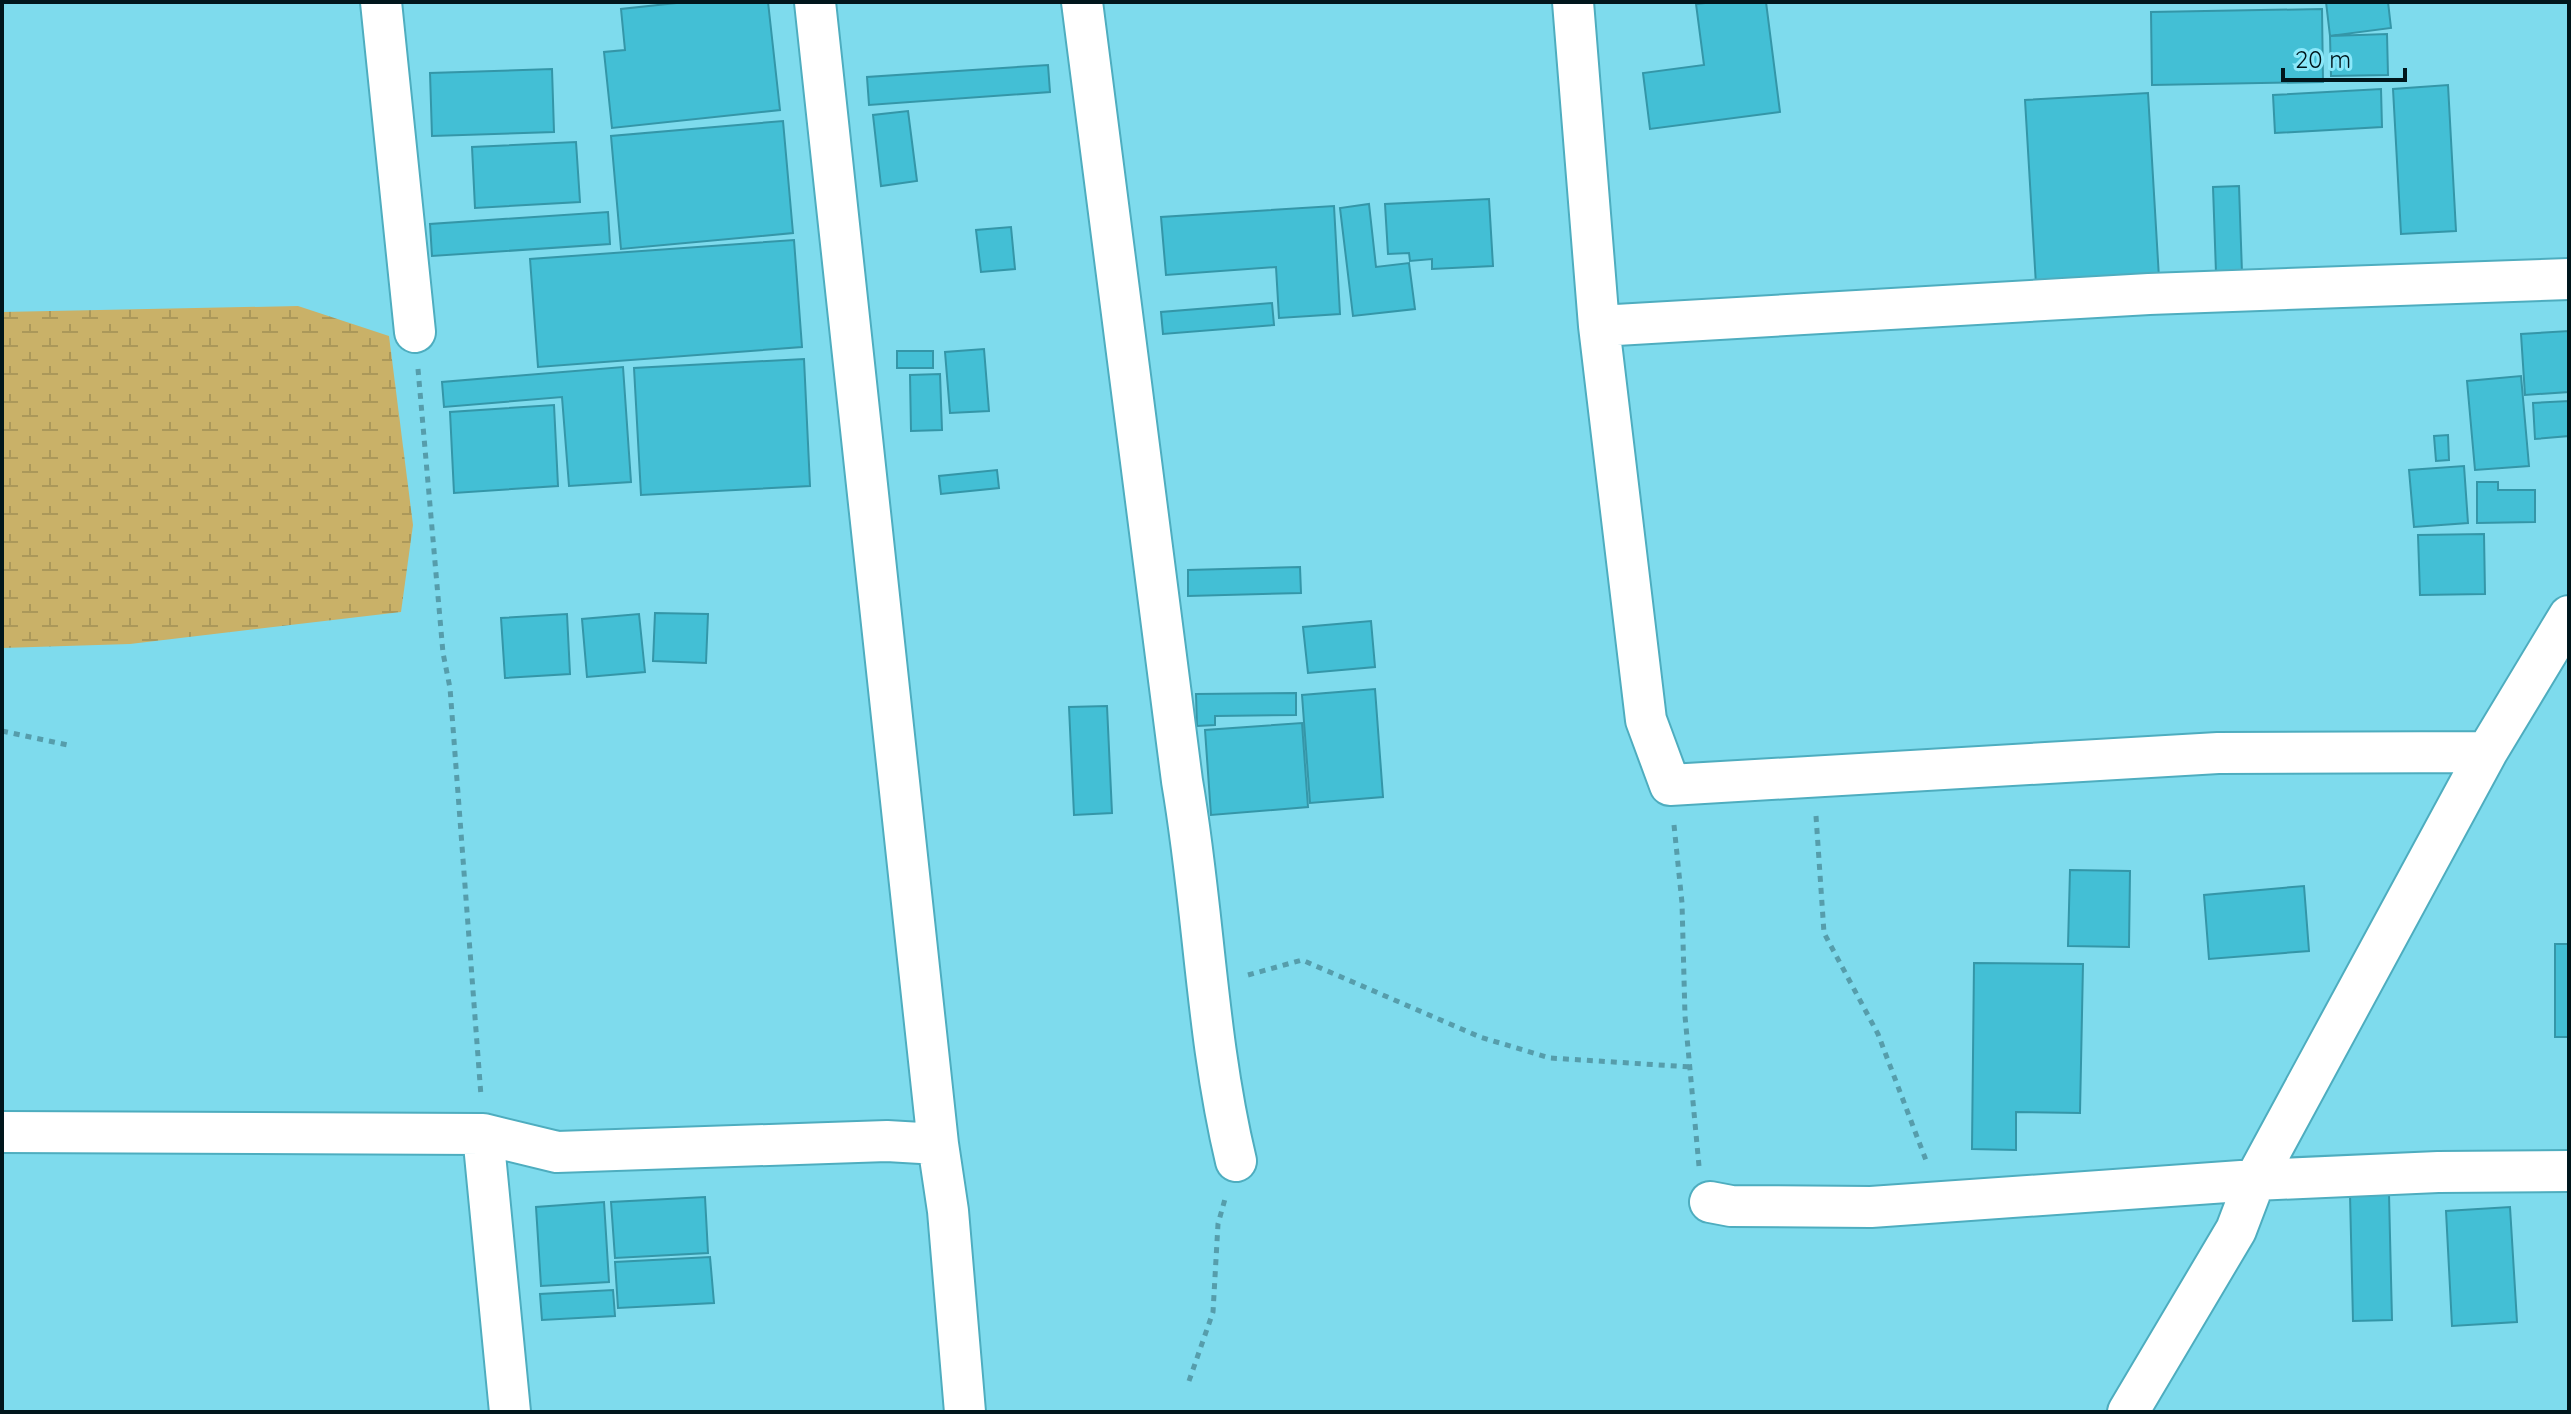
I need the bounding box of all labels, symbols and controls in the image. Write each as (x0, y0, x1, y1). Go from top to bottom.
scale bar (2283, 32, 2405, 82)
text: 20 m (2295, 44, 2351, 74)

